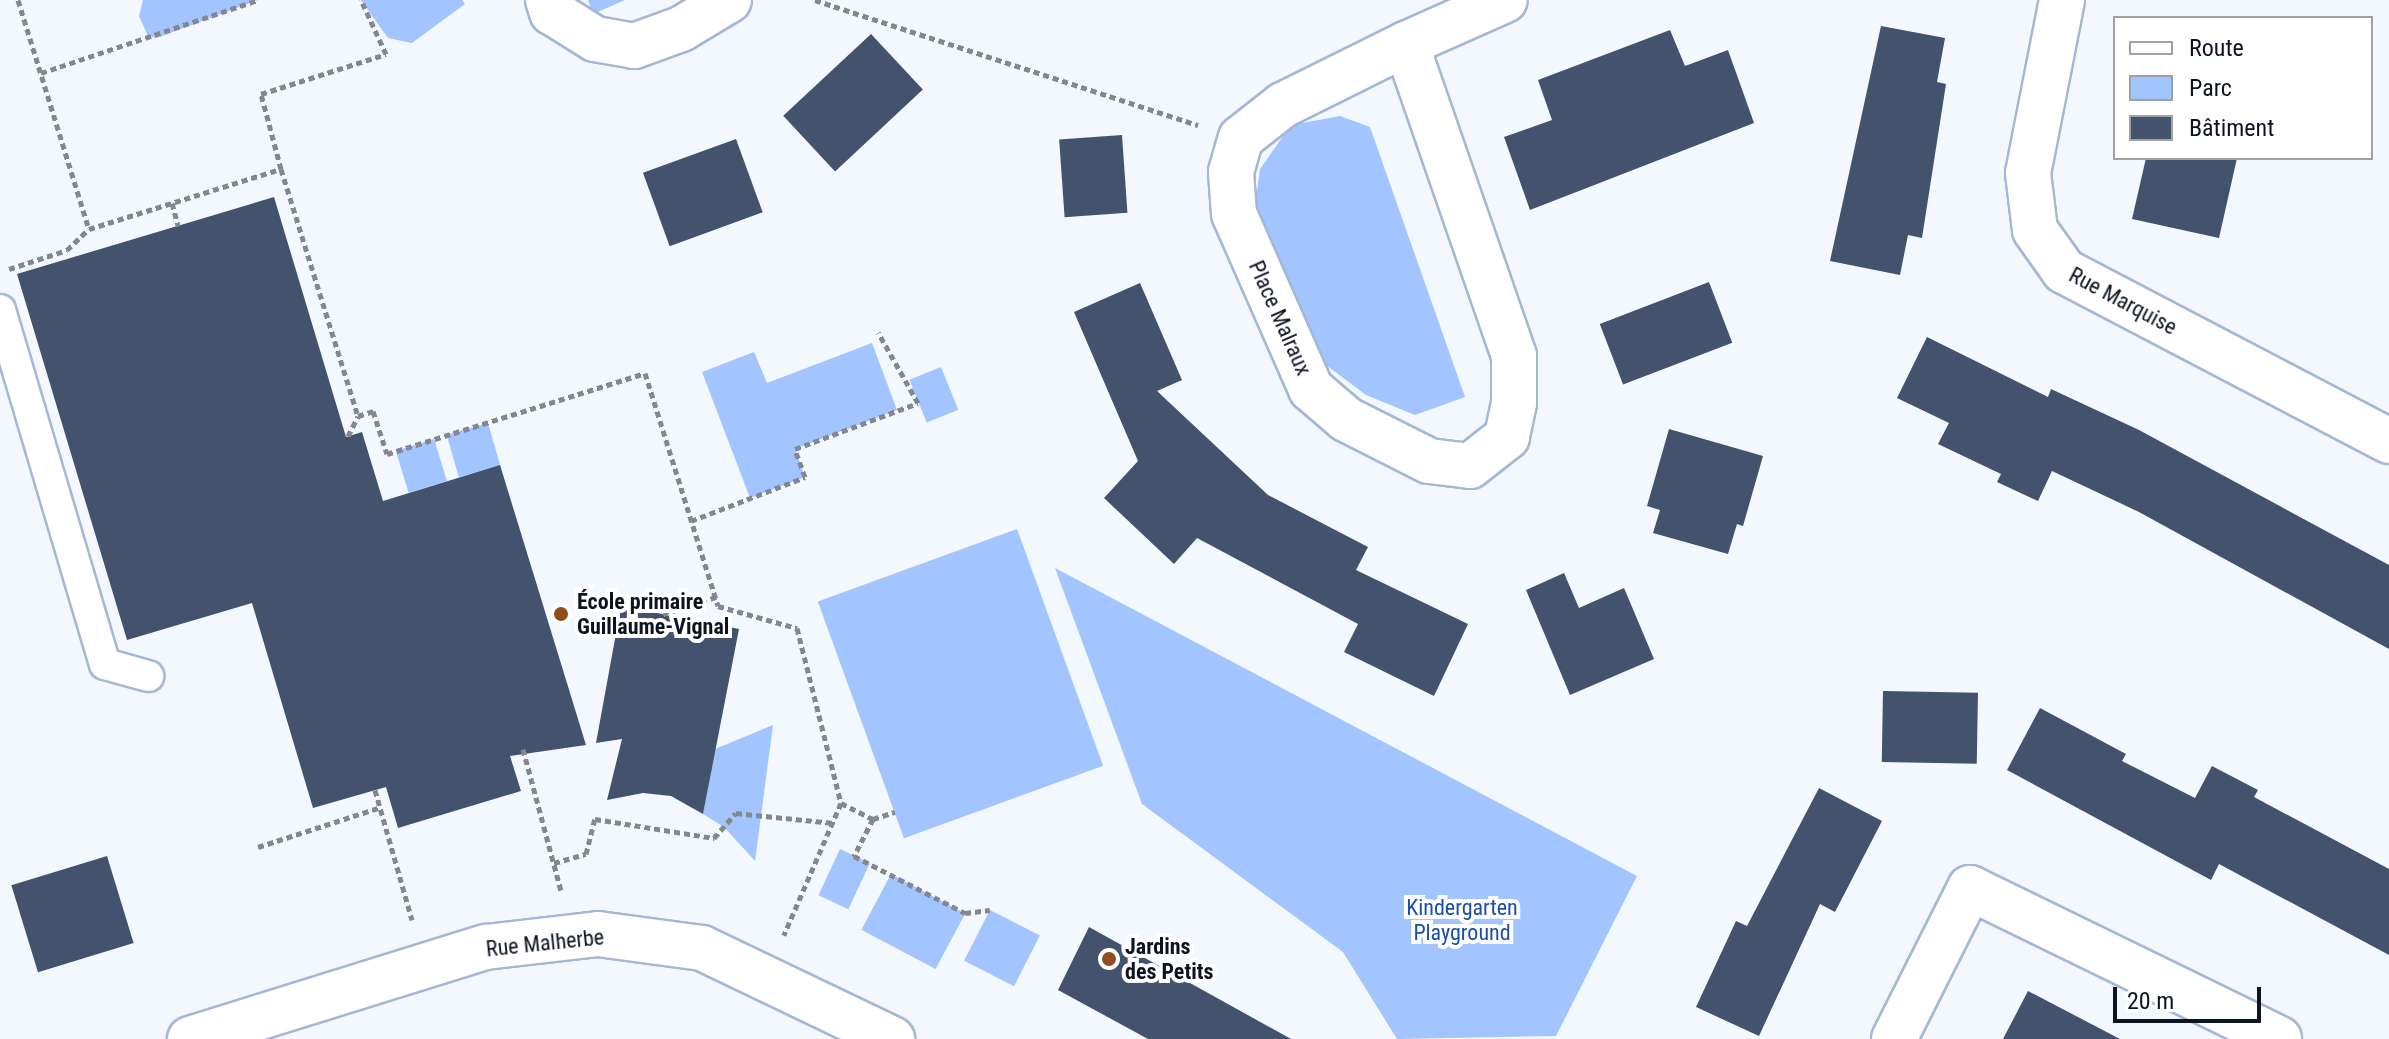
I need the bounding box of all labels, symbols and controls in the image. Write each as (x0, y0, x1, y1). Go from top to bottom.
legend (2113, 16, 2373, 160)
text: Route (2189, 34, 2244, 62)
text: Parc (2189, 74, 2232, 102)
text: Bâtiment (2189, 114, 2274, 142)
street label: Place Malraux (1243, 257, 1317, 379)
street label: Rue Marquise (2065, 262, 2181, 340)
place label: École primaire Guillaume-Vignal (577, 588, 729, 640)
marker: École primaire Guillaume-Vignal (552, 605, 570, 623)
park label: Kindergarten Playground (1406, 894, 1518, 946)
street label: Rue Malherbe (485, 924, 605, 962)
place label: Jardins des Petits (1125, 933, 1213, 984)
marker: Jardins des Petits (1100, 950, 1118, 968)
scale bar (2117, 971, 2265, 1021)
text: 20 m (2127, 987, 2174, 1015)

